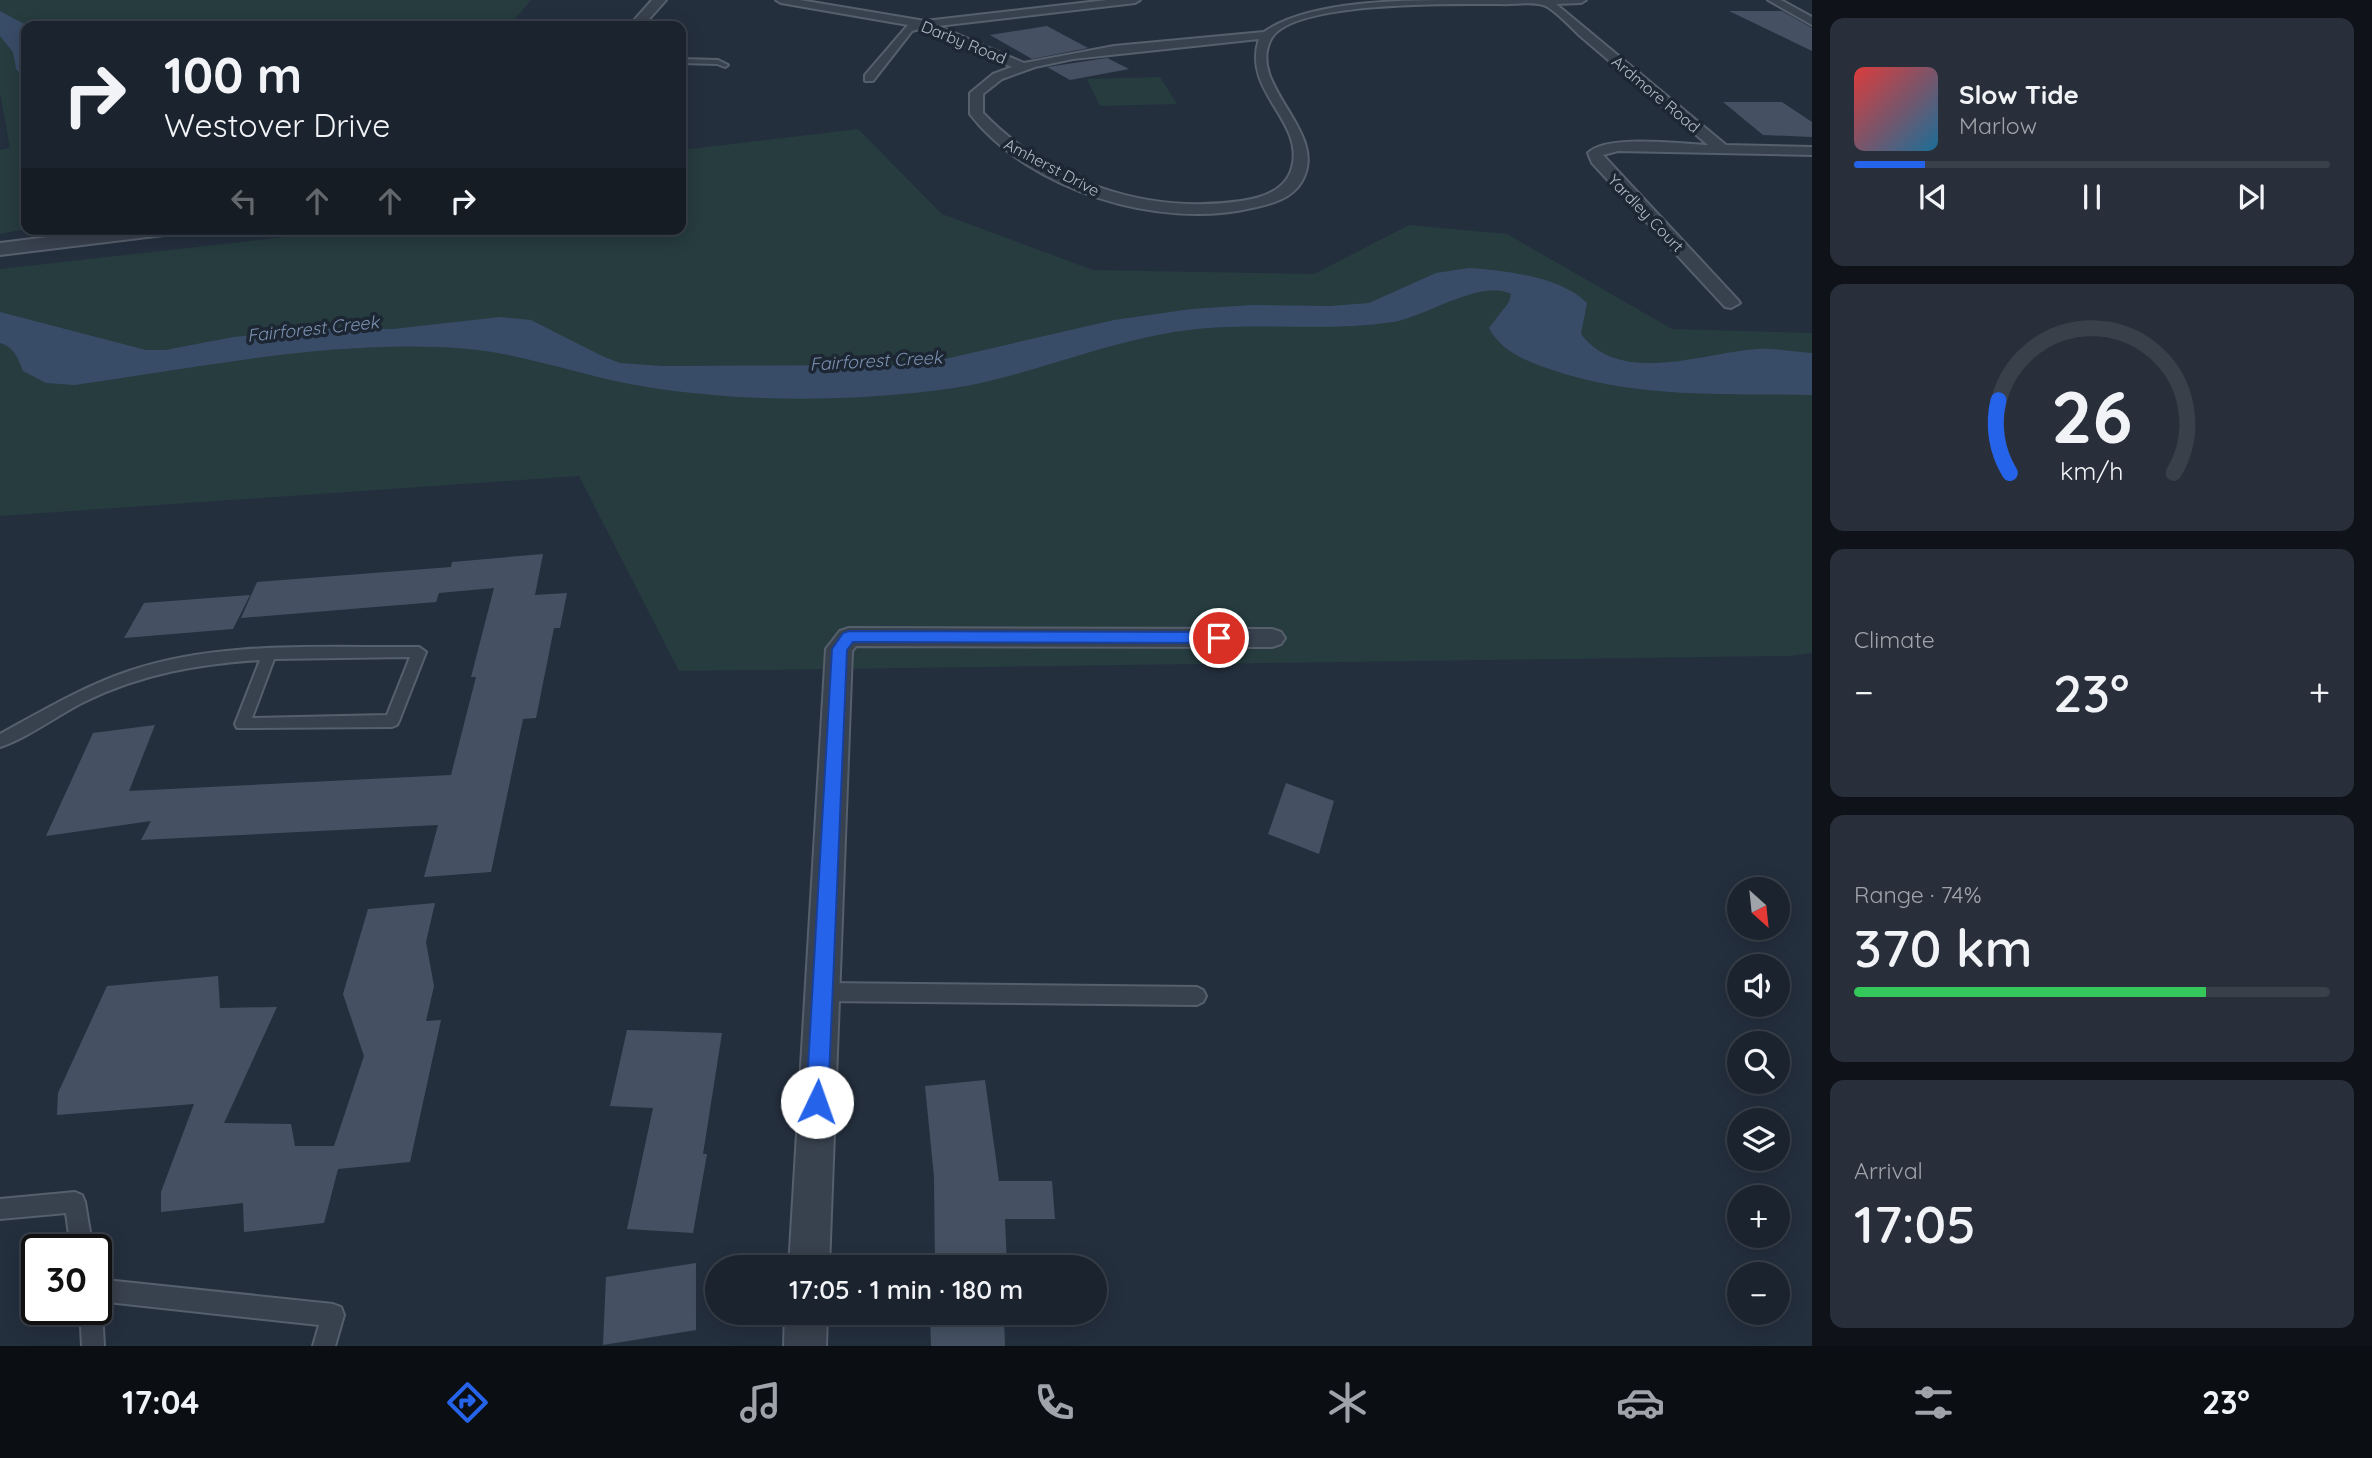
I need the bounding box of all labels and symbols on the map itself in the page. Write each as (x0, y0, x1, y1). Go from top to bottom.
street label: Darby Road (918, 16, 1010, 68)
street label: Ardmore Road (1608, 51, 1704, 137)
street label: Amherst Drive (1001, 134, 1103, 200)
street label: Yardley Court (1604, 170, 1688, 256)
water label: Fairforest Creek (246, 310, 381, 347)
water label: Fairforest Creek (809, 345, 944, 375)
pin (1189, 608, 1249, 668)
north arrow (1727, 877, 1790, 940)
position arrow (780, 1065, 854, 1139)
speed limit sign: 30 (21, 1234, 112, 1325)

